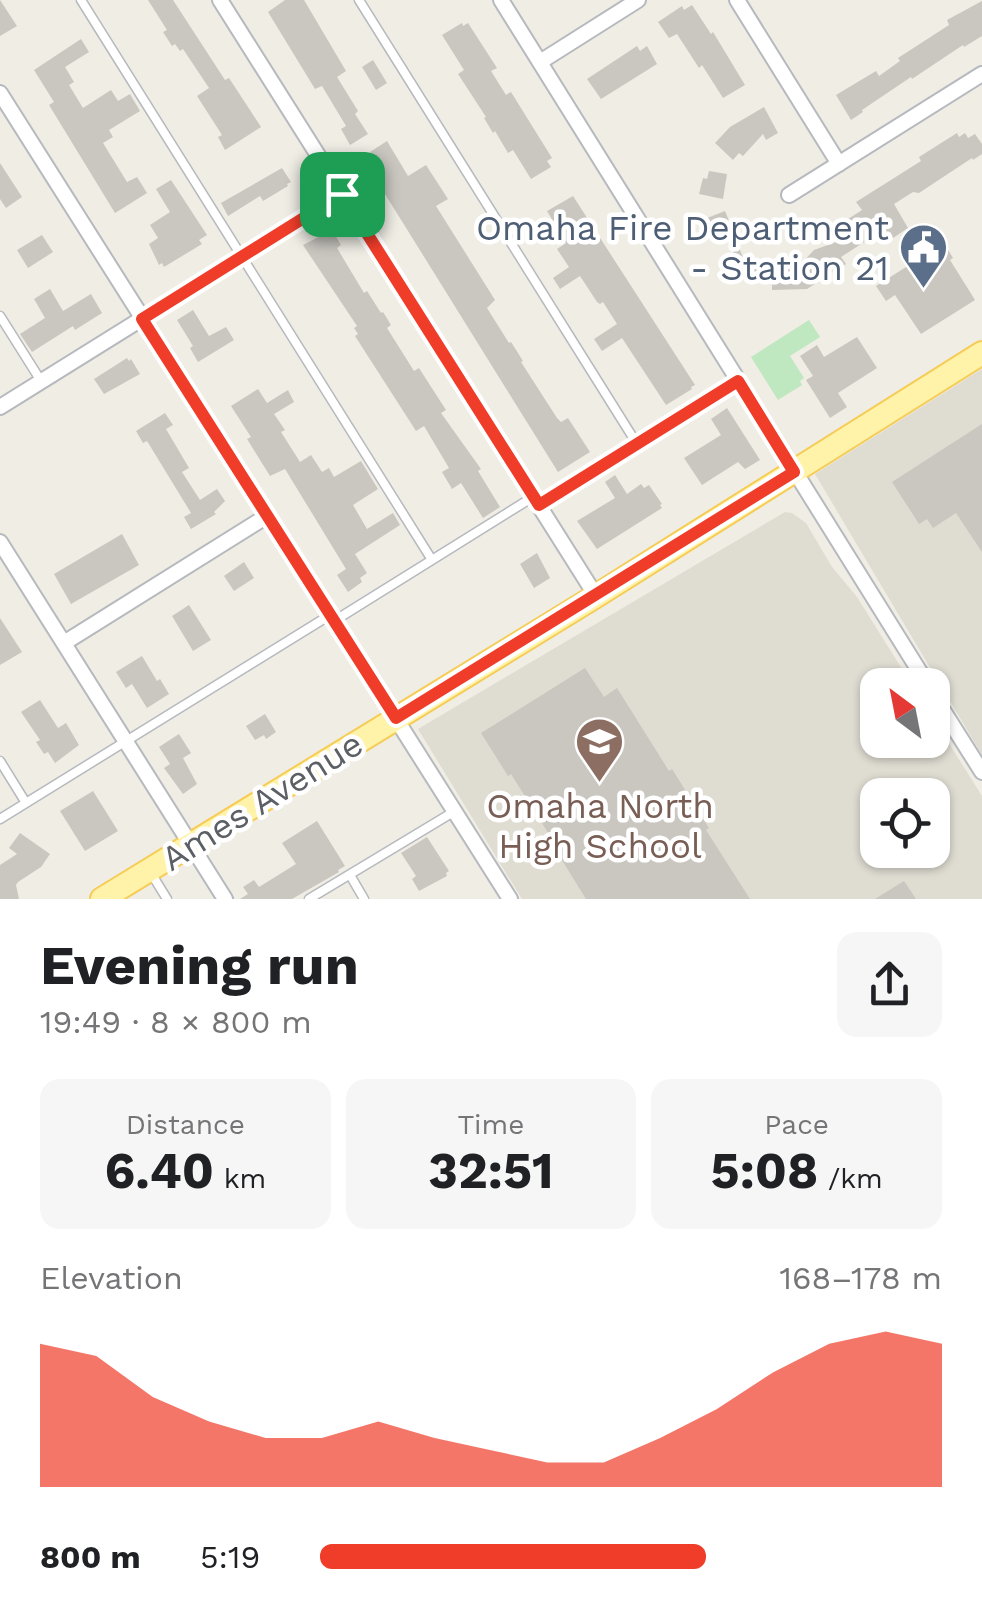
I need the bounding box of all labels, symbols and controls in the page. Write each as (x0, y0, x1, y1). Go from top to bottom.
pin (300, 152, 385, 237)
icon: arrive (315, 167, 370, 222)
place label: Omaha Fire Department - Station 21 (476, 207, 889, 289)
public building icon: Omaha Fire Department - Station 21 (898, 222, 950, 290)
north arrow (860, 668, 950, 758)
map controls (860, 668, 950, 868)
school or university icon: Omaha North High School (574, 716, 626, 784)
street label: Ames Avenue (154, 722, 370, 880)
button: locate (860, 778, 950, 868)
place label: Omaha North High School (486, 785, 714, 867)
button: share (837, 932, 942, 1037)
text: Evening run (40, 933, 359, 997)
text: 19:49 · 8 × 800 m (40, 1003, 312, 1041)
text: Distance (126, 1108, 245, 1141)
text: Time (458, 1108, 524, 1141)
text: Pace (764, 1108, 829, 1141)
text: 6.40 (104, 1141, 214, 1200)
text: 32:51 (428, 1141, 554, 1200)
text: 5:08 (711, 1141, 818, 1200)
text: km (214, 1162, 266, 1195)
text: /km (818, 1162, 883, 1195)
text: Elevation (40, 1259, 183, 1297)
text: 168–178 m (780, 1259, 942, 1297)
text: 800 m (40, 1538, 141, 1576)
text: 5:19 (200, 1538, 260, 1576)

